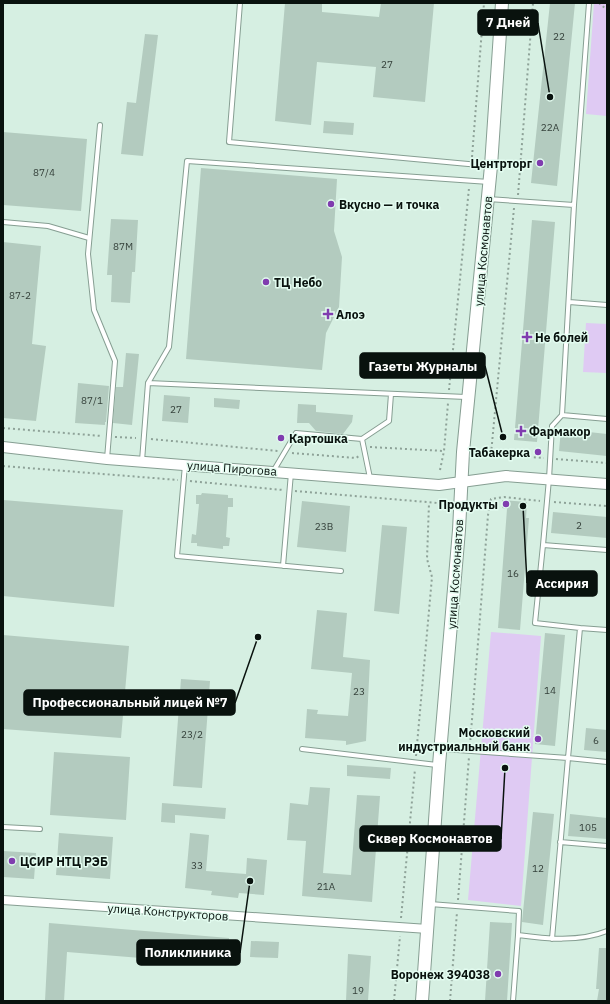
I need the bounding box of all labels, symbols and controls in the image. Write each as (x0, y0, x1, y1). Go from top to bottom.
callout: 7 Дней (478, 10, 538, 35)
text: 7 Дней (486, 14, 530, 31)
house number: 22 (553, 30, 565, 43)
house number: 27 (381, 58, 393, 71)
house number: 22А (541, 121, 560, 134)
place label: Центрторг (470, 156, 533, 171)
marker: Центрторг (535, 158, 545, 168)
house number: 87/4 (33, 166, 55, 179)
street label: улица Космонавтов (471, 195, 495, 307)
place label: Вкусно — и точка (339, 197, 439, 212)
marker: Вкусно — и точка (326, 199, 336, 209)
house number: 87М (113, 240, 133, 253)
place label: ТЦ Небо (274, 275, 322, 290)
marker: ТЦ Небо (261, 277, 271, 287)
house number: 87-2 (9, 289, 31, 302)
place label: Алоэ (336, 307, 365, 322)
marker: Алоэ (323, 309, 333, 319)
place label: Не болей (535, 330, 588, 345)
marker: Не болей (522, 332, 532, 342)
callout: Газеты Журналы (360, 353, 485, 378)
text: Газеты Журналы (369, 358, 477, 375)
house number: 87/1 (81, 394, 103, 407)
house number: 27 (170, 403, 182, 416)
place label: Фармакор (529, 424, 591, 439)
marker: Фармакор (516, 426, 526, 436)
place label: Картошка (289, 431, 348, 446)
marker: Картошка (276, 433, 286, 443)
place label: Табакерка (469, 445, 530, 460)
marker: Табакерка (533, 447, 543, 457)
street label: улица Пирогова (187, 457, 278, 479)
place label: Продукты (439, 497, 498, 512)
marker: Продукты (501, 499, 511, 509)
street label: улица Космонавтов (444, 518, 466, 630)
house number: 2 (576, 519, 582, 532)
house number: 23В (315, 520, 333, 533)
house number: 16 (507, 567, 519, 580)
callout: Ассирия (527, 571, 597, 596)
text: Ассирия (535, 575, 589, 592)
house number: 14 (544, 684, 556, 697)
house number: 23 (353, 685, 365, 698)
callout: Профессиональный лицей №7 (24, 690, 235, 715)
text: Профессиональный лицей №7 (32, 694, 228, 711)
place label: Московский индустриальный банк (398, 725, 530, 754)
house number: 23/2 (181, 728, 203, 741)
marker: Московский индустриальный банк (533, 734, 543, 744)
house number: 6 (593, 734, 599, 747)
house number: 105 (579, 821, 597, 834)
callout: Сквер Космонавтов (360, 826, 501, 851)
text: Сквер Космонавтов (367, 830, 493, 847)
place label: ЦСИР НТЦ РЭБ (20, 854, 108, 869)
marker: ЦСИР НТЦ РЭБ (7, 856, 17, 866)
house number: 33 (191, 859, 203, 872)
house number: 12 (532, 862, 544, 875)
house number: 21А (317, 880, 336, 893)
street label: улица Конструкторов (107, 900, 229, 924)
callout: Поликлиника (137, 940, 240, 965)
text: Поликлиника (145, 944, 231, 961)
place label: Воронеж 394038 (391, 967, 490, 982)
marker: Воронеж 394038 (493, 969, 503, 979)
house number: 19 (352, 984, 364, 997)

